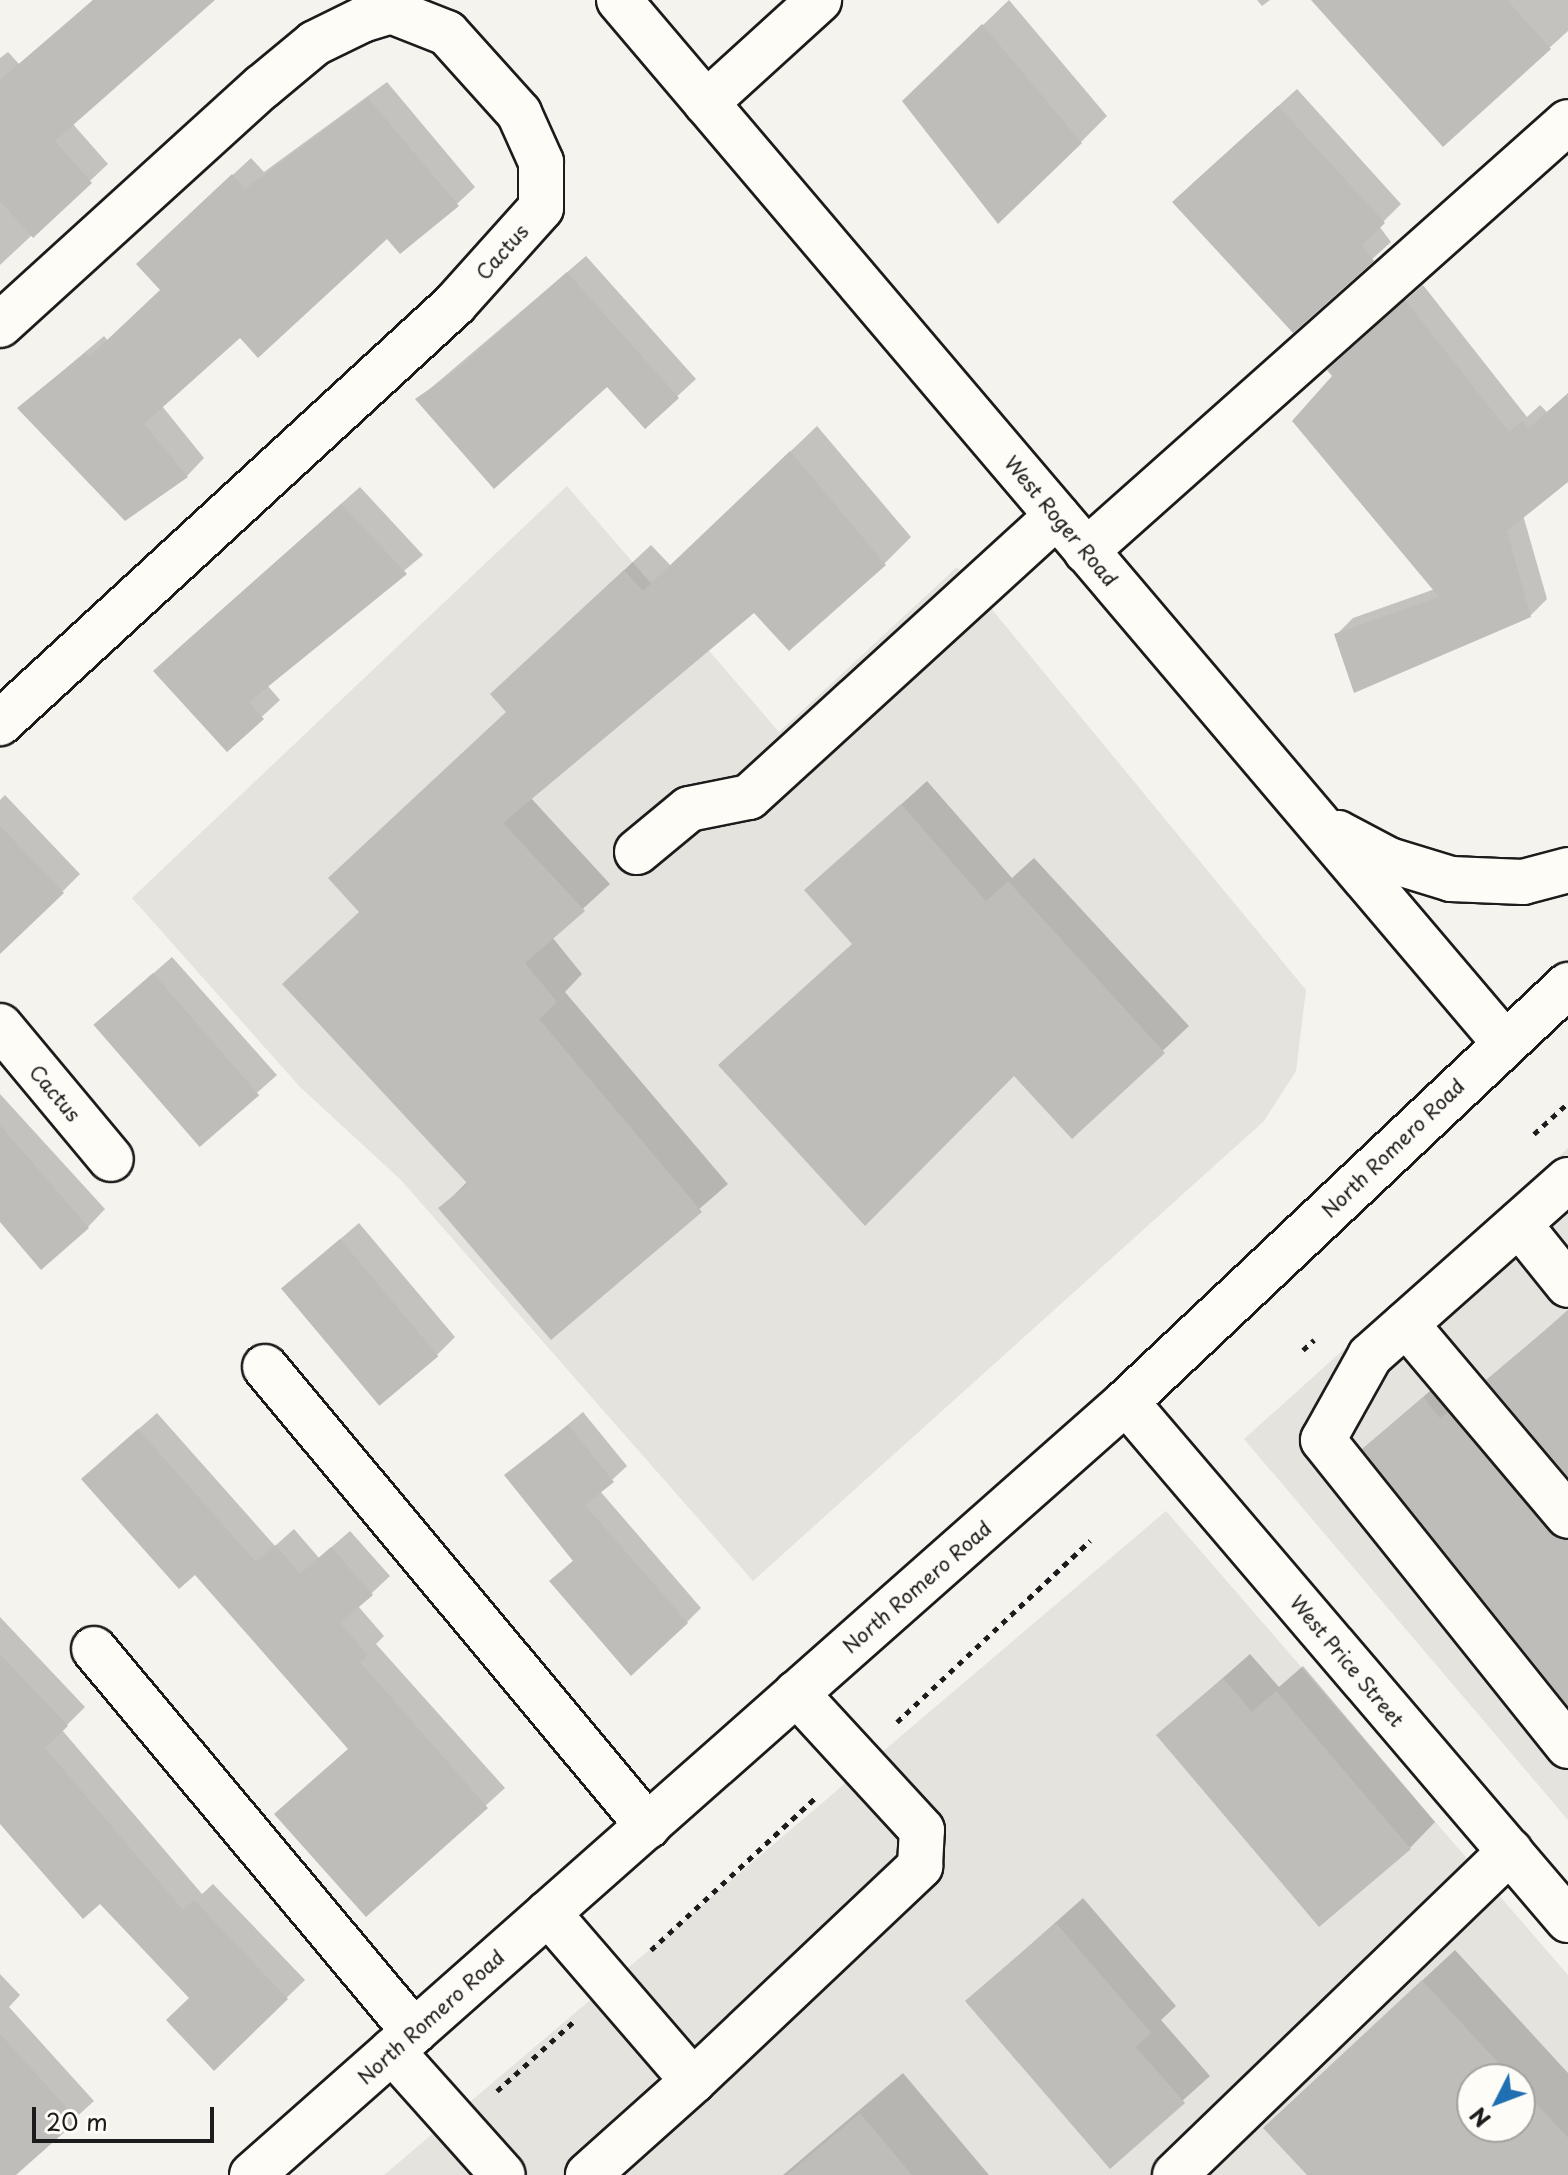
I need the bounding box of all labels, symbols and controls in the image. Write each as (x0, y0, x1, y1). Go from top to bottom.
street label: Cactus (471, 219, 533, 285)
street label: West Roger Road (999, 451, 1123, 591)
street label: Cactus (25, 1060, 85, 1126)
street label: North Romero Road (1316, 1073, 1470, 1223)
street label: North Romero Road (837, 1515, 997, 1659)
street label: West Price Street (1284, 1589, 1410, 1733)
street label: North Romero Road (352, 1944, 510, 2090)
north arrow (1456, 2063, 1536, 2143)
scale bar (36, 2091, 218, 2141)
text: N (1461, 2101, 1497, 2136)
text: 20 m (46, 2103, 108, 2139)

